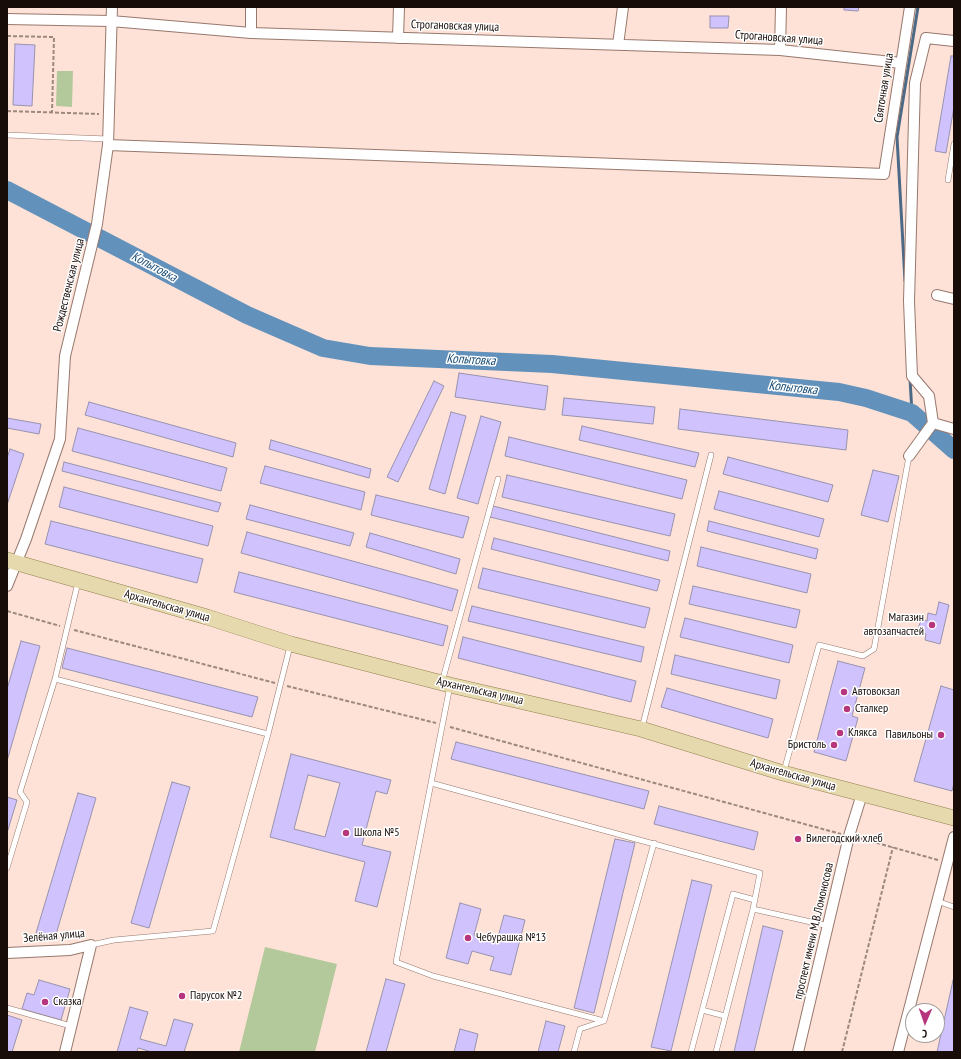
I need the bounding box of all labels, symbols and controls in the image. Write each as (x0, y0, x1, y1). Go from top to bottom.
street label: Строгановская улица (411, 17, 499, 35)
street label: Строгановская улица (734, 28, 824, 48)
street label: Святочная улица (871, 52, 897, 124)
street label: Рождественская улица (50, 237, 88, 333)
water label: Копытовка (129, 249, 179, 285)
water label: Копытовка (446, 351, 496, 369)
water label: Копытовка (768, 378, 818, 398)
street label: Архангельская улица (122, 587, 212, 625)
place label: Магазин автозапчастей (864, 611, 924, 639)
marker: Магазин автозапчастей (927, 620, 937, 630)
street label: Архангельская улица (435, 674, 525, 708)
place label: Автовокзал (852, 685, 900, 699)
marker: Автовокзал (839, 687, 849, 697)
place label: Сталкер (855, 702, 888, 716)
marker: Сталкер (842, 704, 852, 714)
place label: Клякса (848, 726, 877, 740)
marker: Клякса (835, 728, 845, 738)
place label: Павильоны (886, 728, 933, 742)
marker: Павильоны (936, 730, 946, 740)
place label: Бристоль (788, 738, 826, 752)
marker: Бристоль (829, 740, 839, 750)
street label: Архангельская улица (748, 756, 838, 794)
place label: Школа №5 (354, 826, 400, 840)
marker: Школа №5 (341, 828, 351, 838)
place label: Вилегодский хлеб (806, 832, 883, 846)
marker: Вилегодский хлеб (793, 834, 803, 844)
street label: проспект имени М.В.Ломоносова (791, 861, 837, 1001)
street label: Зелёная улица (23, 926, 85, 946)
place label: Чебурашка №13 (476, 931, 546, 945)
marker: Чебурашка №13 (463, 933, 473, 943)
place label: Парусок №2 (190, 989, 242, 1003)
marker: Парусок №2 (177, 991, 187, 1001)
place label: Сказка (53, 995, 82, 1009)
marker: Сказка (40, 997, 50, 1007)
north arrow (905, 1003, 945, 1043)
text: С (922, 1027, 927, 1041)

